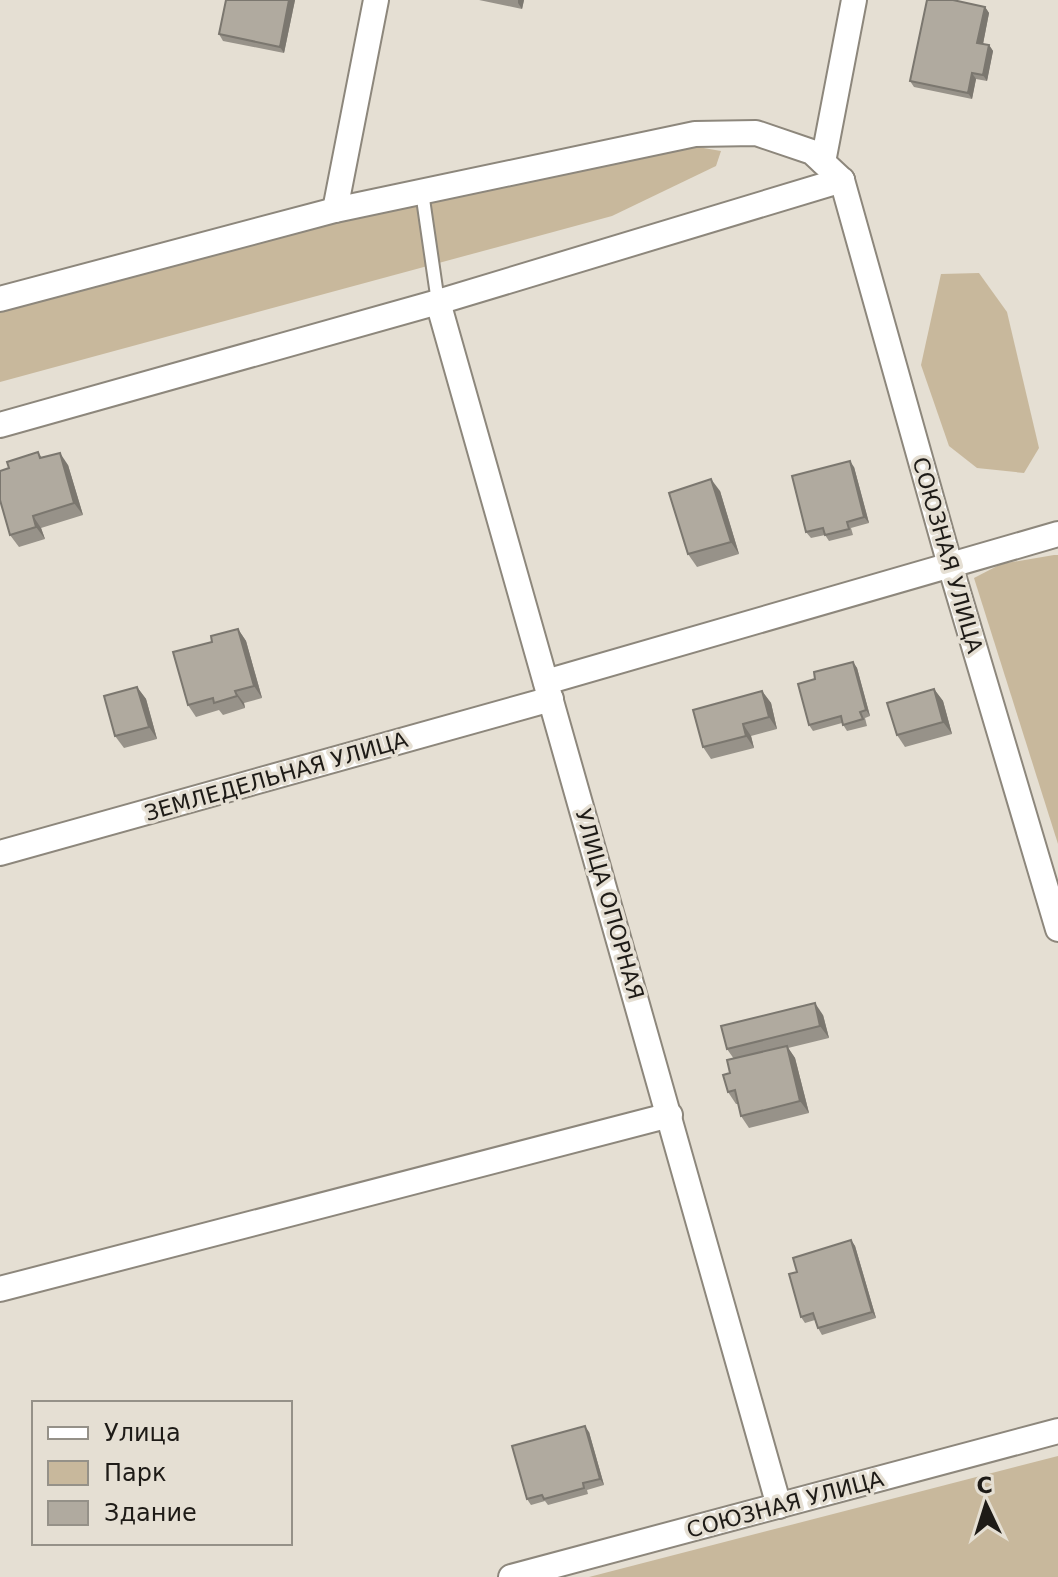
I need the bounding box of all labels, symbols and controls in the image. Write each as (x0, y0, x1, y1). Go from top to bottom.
street label: СОЮЗНАЯ УЛИЦА (908, 454, 988, 656)
street label: ЗЕМЛЕДЕЛЬНАЯ УЛИЦА (142, 727, 411, 826)
street label: УЛИЦА ОПОРНАЯ (570, 806, 649, 1002)
legend (32, 1401, 292, 1545)
text: Улица (104, 1419, 181, 1447)
text: Парк (104, 1459, 166, 1487)
north arrow (946, 1465, 1026, 1545)
street label: СОЮЗНАЯ УЛИЦА (684, 1466, 886, 1543)
text: С (976, 1473, 994, 1499)
text: Здание (104, 1499, 197, 1527)

